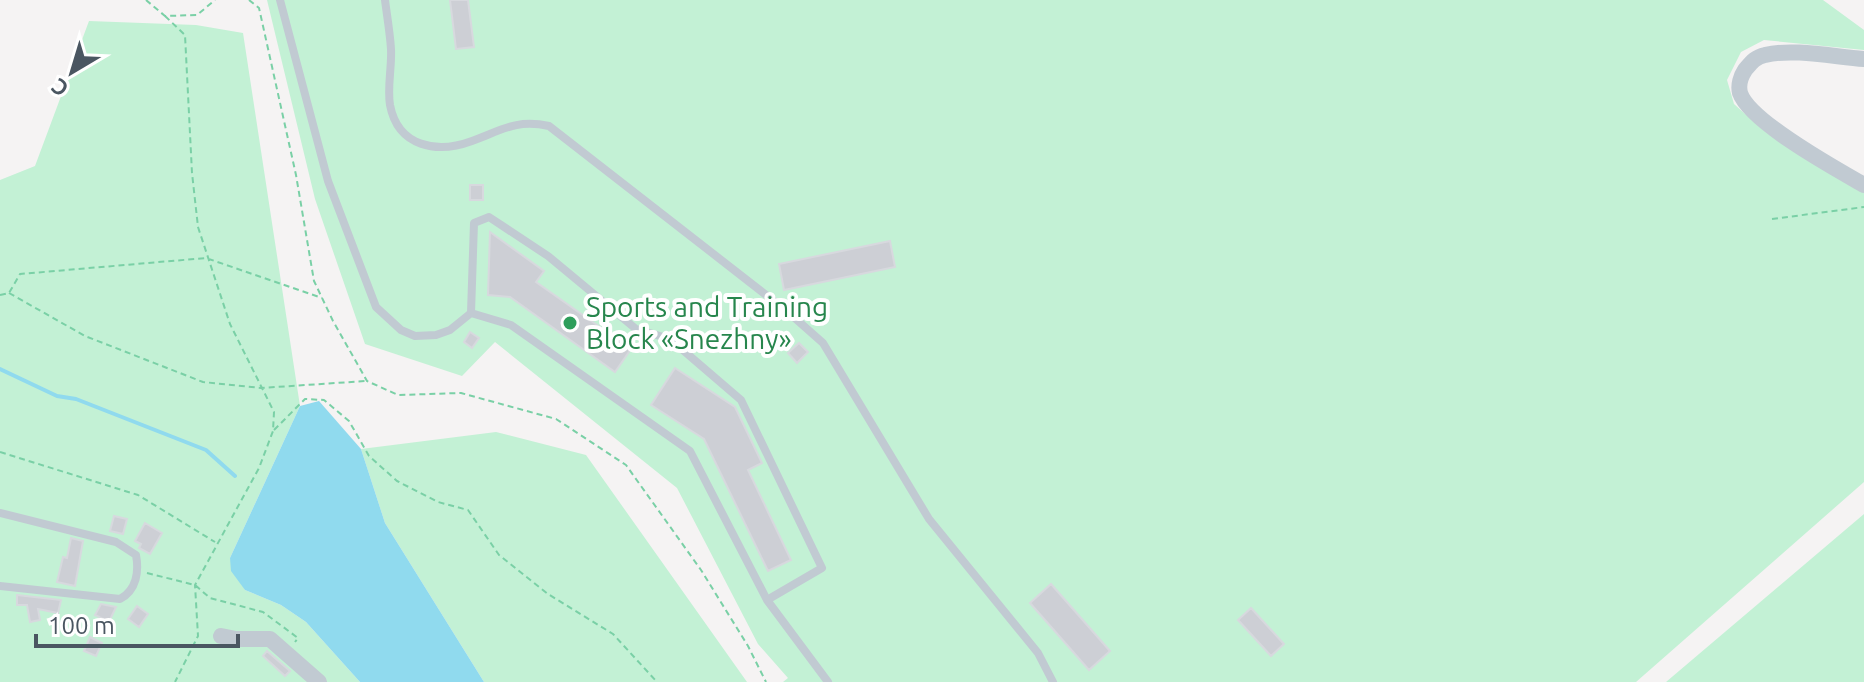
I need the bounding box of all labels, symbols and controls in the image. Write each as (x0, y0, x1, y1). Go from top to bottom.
north arrow (32, 32, 112, 112)
text: С (46, 74, 73, 102)
place label: Sports and Training Block «Snezhny» (586, 291, 828, 354)
marker: Sports and Training Block «Snezhny» (561, 314, 579, 332)
scale bar (36, 598, 238, 648)
text: 100 m (48, 612, 115, 639)

